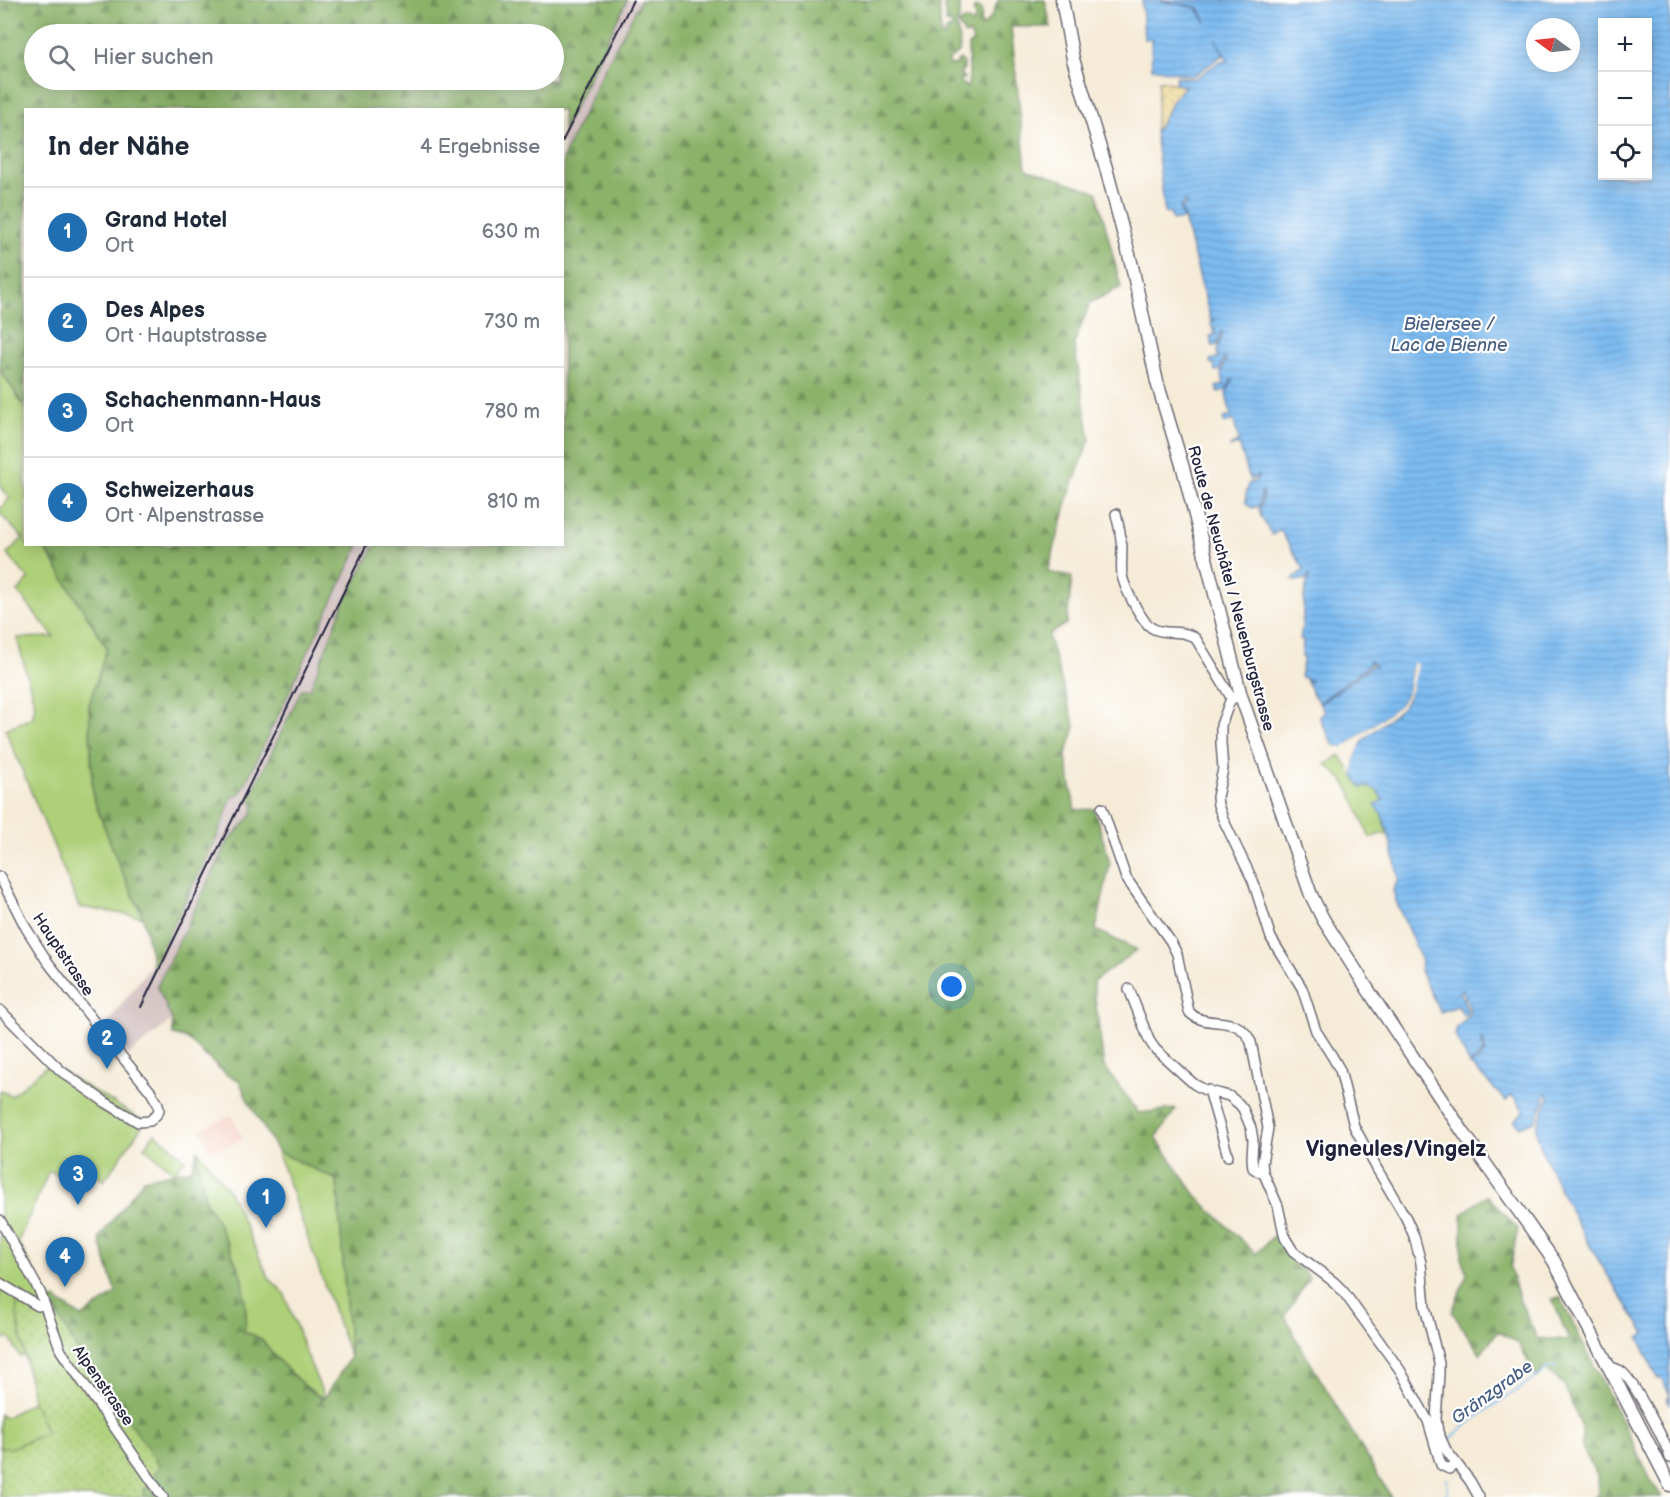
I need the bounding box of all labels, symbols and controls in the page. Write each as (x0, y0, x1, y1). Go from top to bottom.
north arrow (1526, 18, 1580, 72)
map controls (1598, 18, 1652, 180)
button: + (1598, 18, 1652, 72)
search box (24, 24, 564, 90)
icon: search (45, 41, 78, 74)
text: Hier suchen (93, 44, 214, 71)
button: − (1598, 72, 1652, 126)
button: locate (1598, 126, 1652, 180)
text: In der Nähe (48, 132, 190, 163)
text: 4 Ergebnisse (420, 135, 540, 159)
text: Grand Hotel (105, 207, 227, 234)
text: 1 (63, 220, 72, 244)
text: 630 m (482, 220, 540, 244)
text: Ort (105, 234, 134, 258)
text: Des Alpes (105, 297, 205, 324)
text: 2 (62, 310, 73, 334)
text: 730 m (484, 310, 540, 334)
water label: Bielersee / Lac de Bienne (1391, 314, 1507, 356)
text: Ort · Hauptstrasse (105, 324, 267, 348)
text: Schachenmann-Haus (105, 387, 321, 414)
text: 3 (62, 400, 73, 424)
text: 780 m (485, 400, 540, 424)
text: Ort (105, 414, 134, 438)
street label: Route de Neuchâtel / Neuenburgstrasse (1183, 444, 1278, 734)
text: Schweizerhaus (105, 477, 254, 504)
text: 4 (62, 490, 73, 514)
text: 810 m (487, 490, 540, 514)
text: Ort · Alpenstrasse (105, 504, 264, 528)
street label: Hauptstrasse (28, 910, 98, 1000)
your location (937, 972, 966, 1001)
pin: 2 (88, 1020, 126, 1069)
district label: Vigneules/Vingelz (1306, 1136, 1486, 1163)
pin: 3 (58, 1156, 98, 1205)
pin: 1 (246, 1178, 286, 1228)
pin: 4 (46, 1238, 84, 1287)
street label: Alpenstrasse (68, 1342, 138, 1430)
water label: Gränzgrabe (1447, 1356, 1537, 1429)

